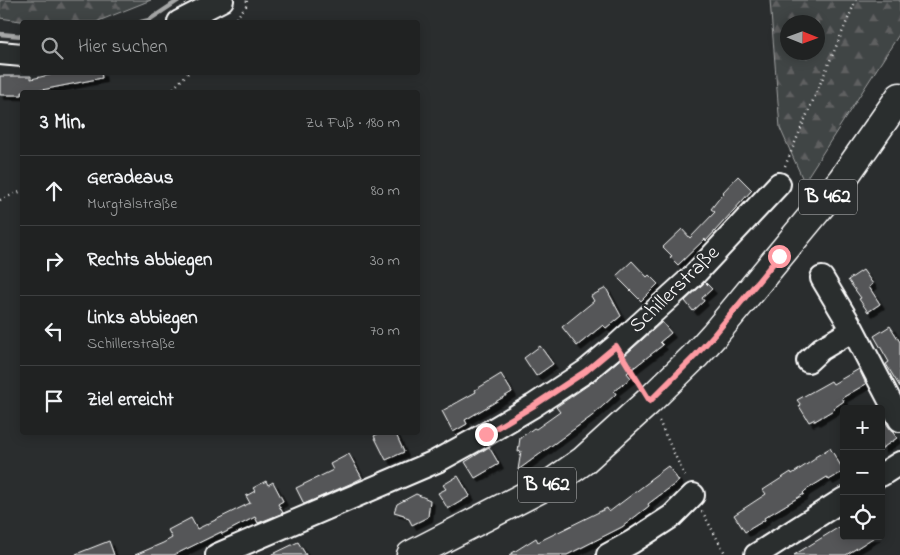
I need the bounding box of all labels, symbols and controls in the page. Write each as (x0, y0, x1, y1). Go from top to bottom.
north arrow (780, 15, 825, 60)
search box (20, 20, 420, 75)
icon: search (38, 34, 66, 62)
text: Hier suchen (78, 34, 167, 61)
text: 3 Min. (40, 108, 85, 138)
text: Zu Fuß · 180 m (305, 111, 400, 135)
text: Geradeaus (87, 165, 174, 192)
icon: ahead (40, 177, 68, 205)
text: 80 m (371, 179, 400, 203)
road number: B 462 (799, 180, 857, 214)
text: Murgtalstraße (87, 192, 177, 216)
street label: Schillerstraße (623, 239, 727, 341)
route start (768, 245, 791, 268)
icon: right (40, 247, 68, 275)
text: Rechts abbiegen (87, 247, 212, 274)
text: 30 m (370, 249, 400, 273)
text: Links abbiegen (87, 305, 198, 332)
icon: left (40, 317, 68, 345)
text: 70 m (370, 319, 400, 343)
text: Schillerstraße (87, 332, 175, 356)
icon: arrive (40, 387, 68, 415)
text: Ziel erreicht (87, 387, 174, 414)
map controls (840, 405, 885, 540)
button: + (840, 405, 885, 450)
route end (475, 423, 498, 446)
button: − (840, 450, 885, 495)
road number: B 462 (518, 468, 576, 502)
button: locate (840, 495, 885, 540)

